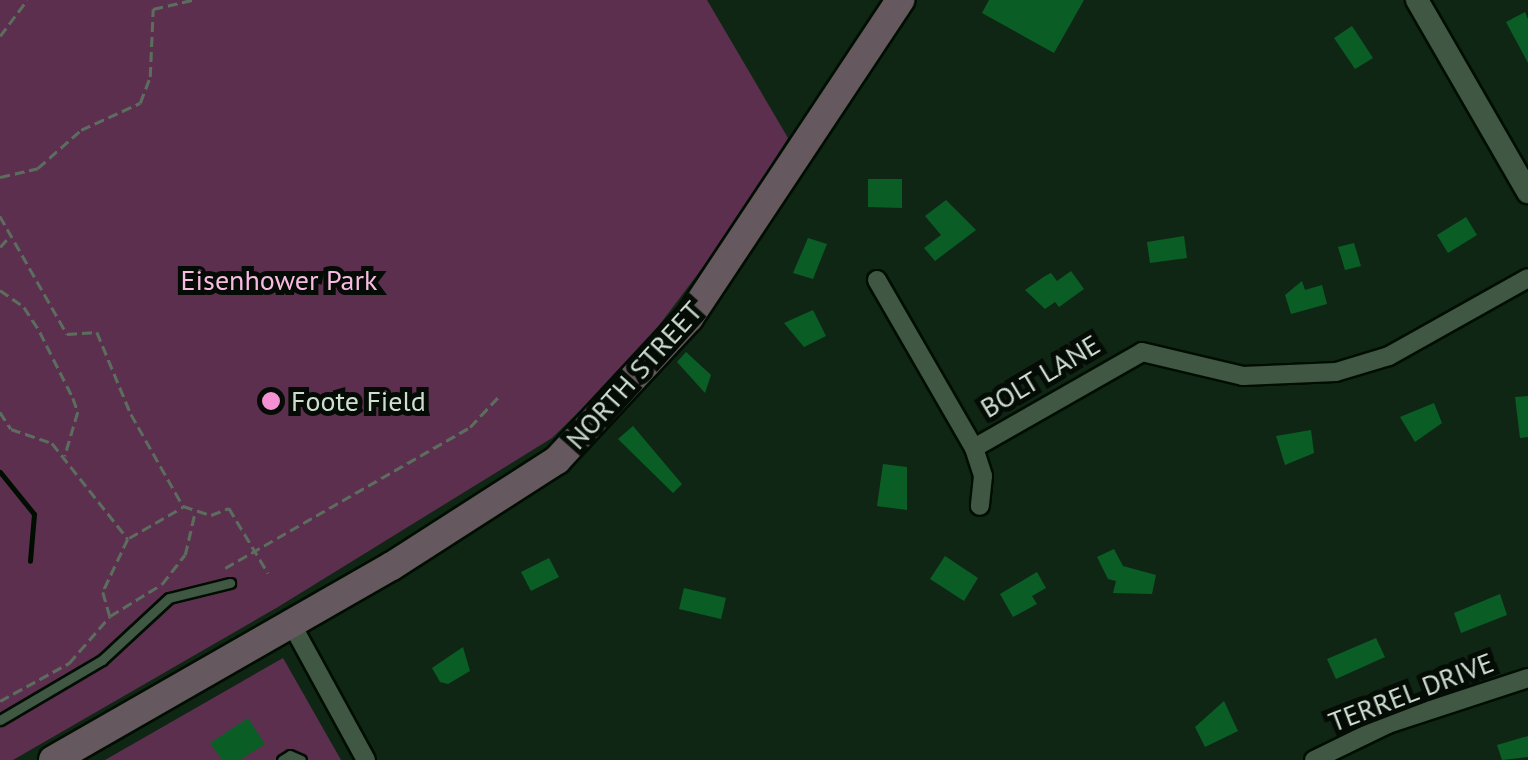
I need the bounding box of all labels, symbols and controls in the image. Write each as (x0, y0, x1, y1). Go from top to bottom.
park label: Eisenhower Park (181, 263, 377, 297)
street label: NORTH STREET (559, 294, 709, 456)
street label: BOLT LANE (974, 327, 1106, 425)
place label: Foote Field (291, 384, 426, 418)
marker: Foote Field (260, 390, 282, 412)
street label: TERREL DRIVE (1323, 645, 1499, 739)

